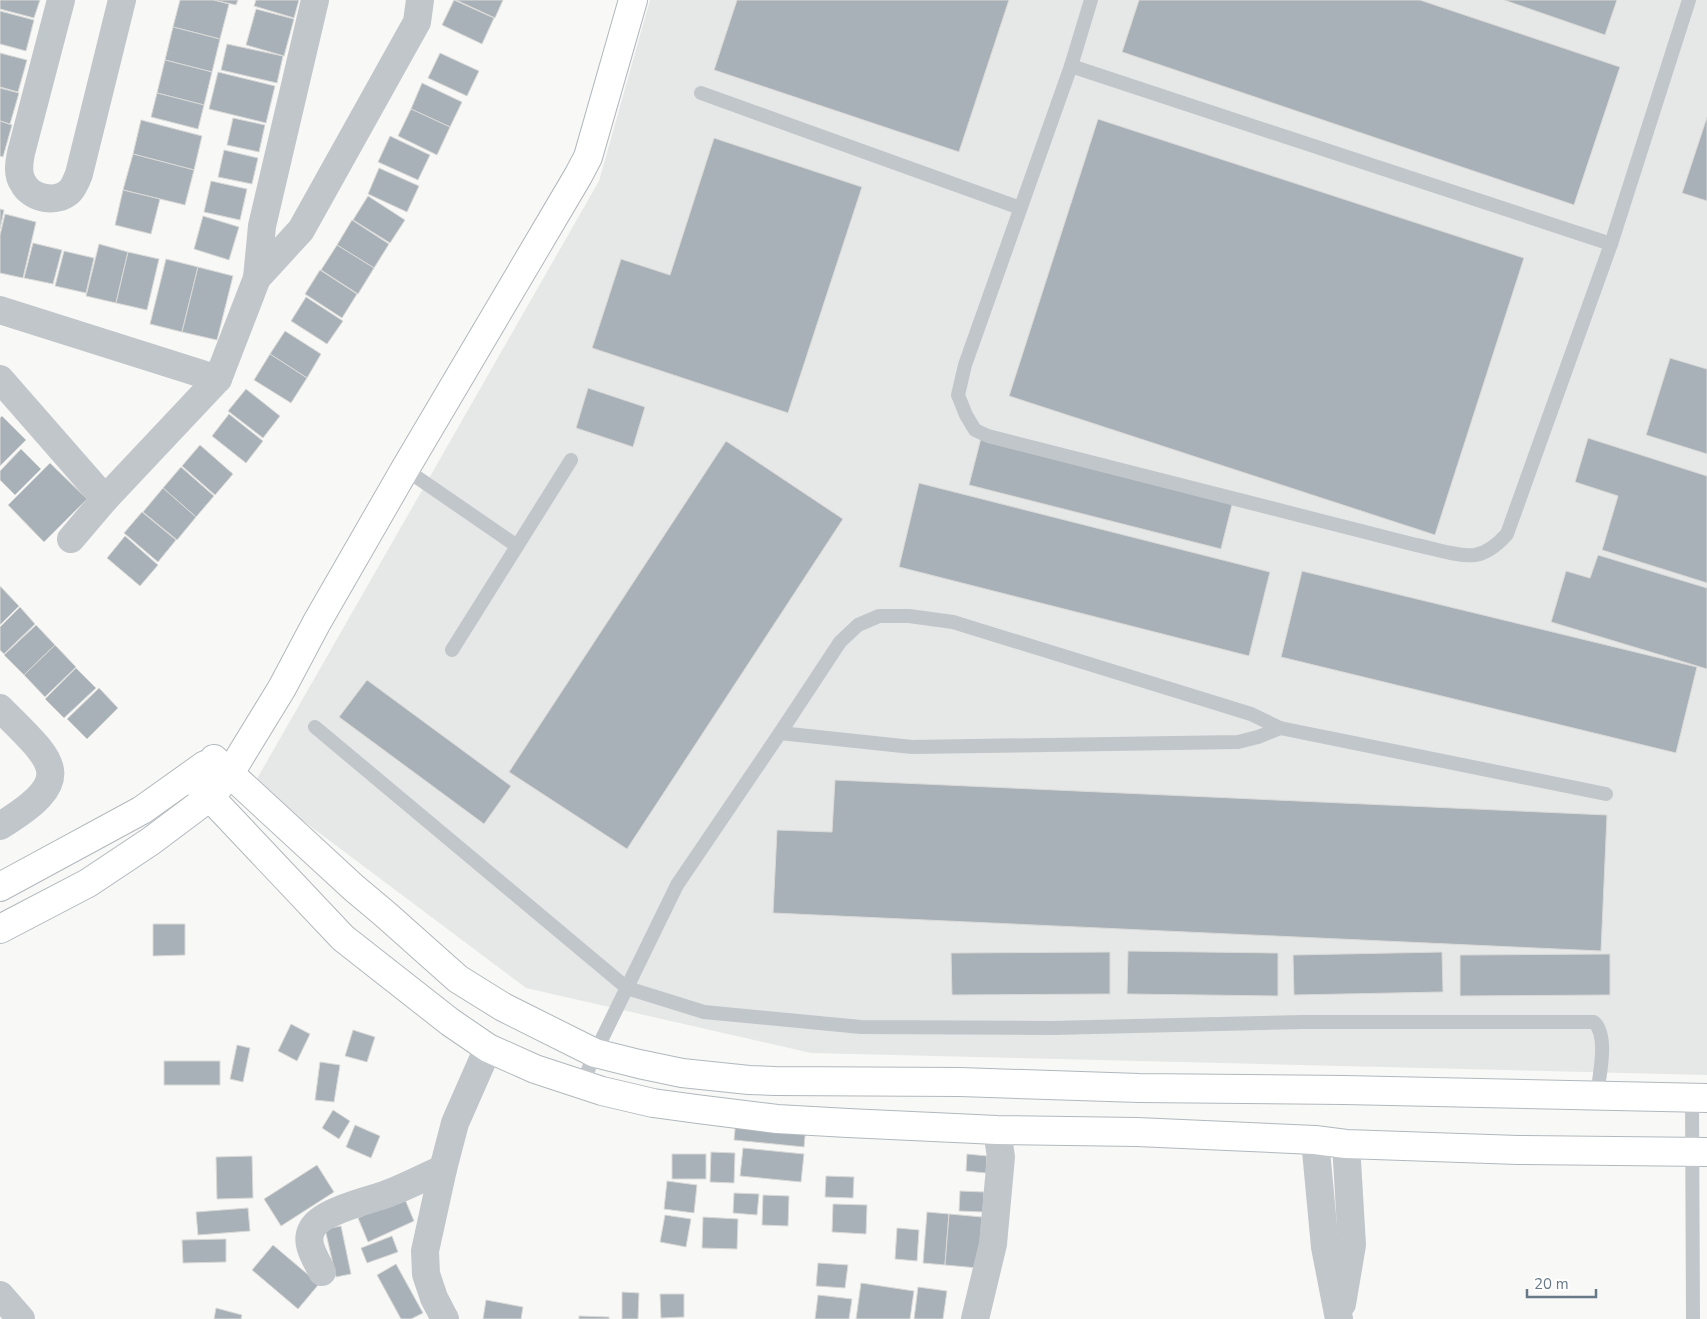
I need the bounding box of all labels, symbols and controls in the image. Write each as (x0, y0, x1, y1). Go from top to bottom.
scale bar (1527, 1266, 1596, 1298)
text: 20 m (1534, 1274, 1569, 1294)

